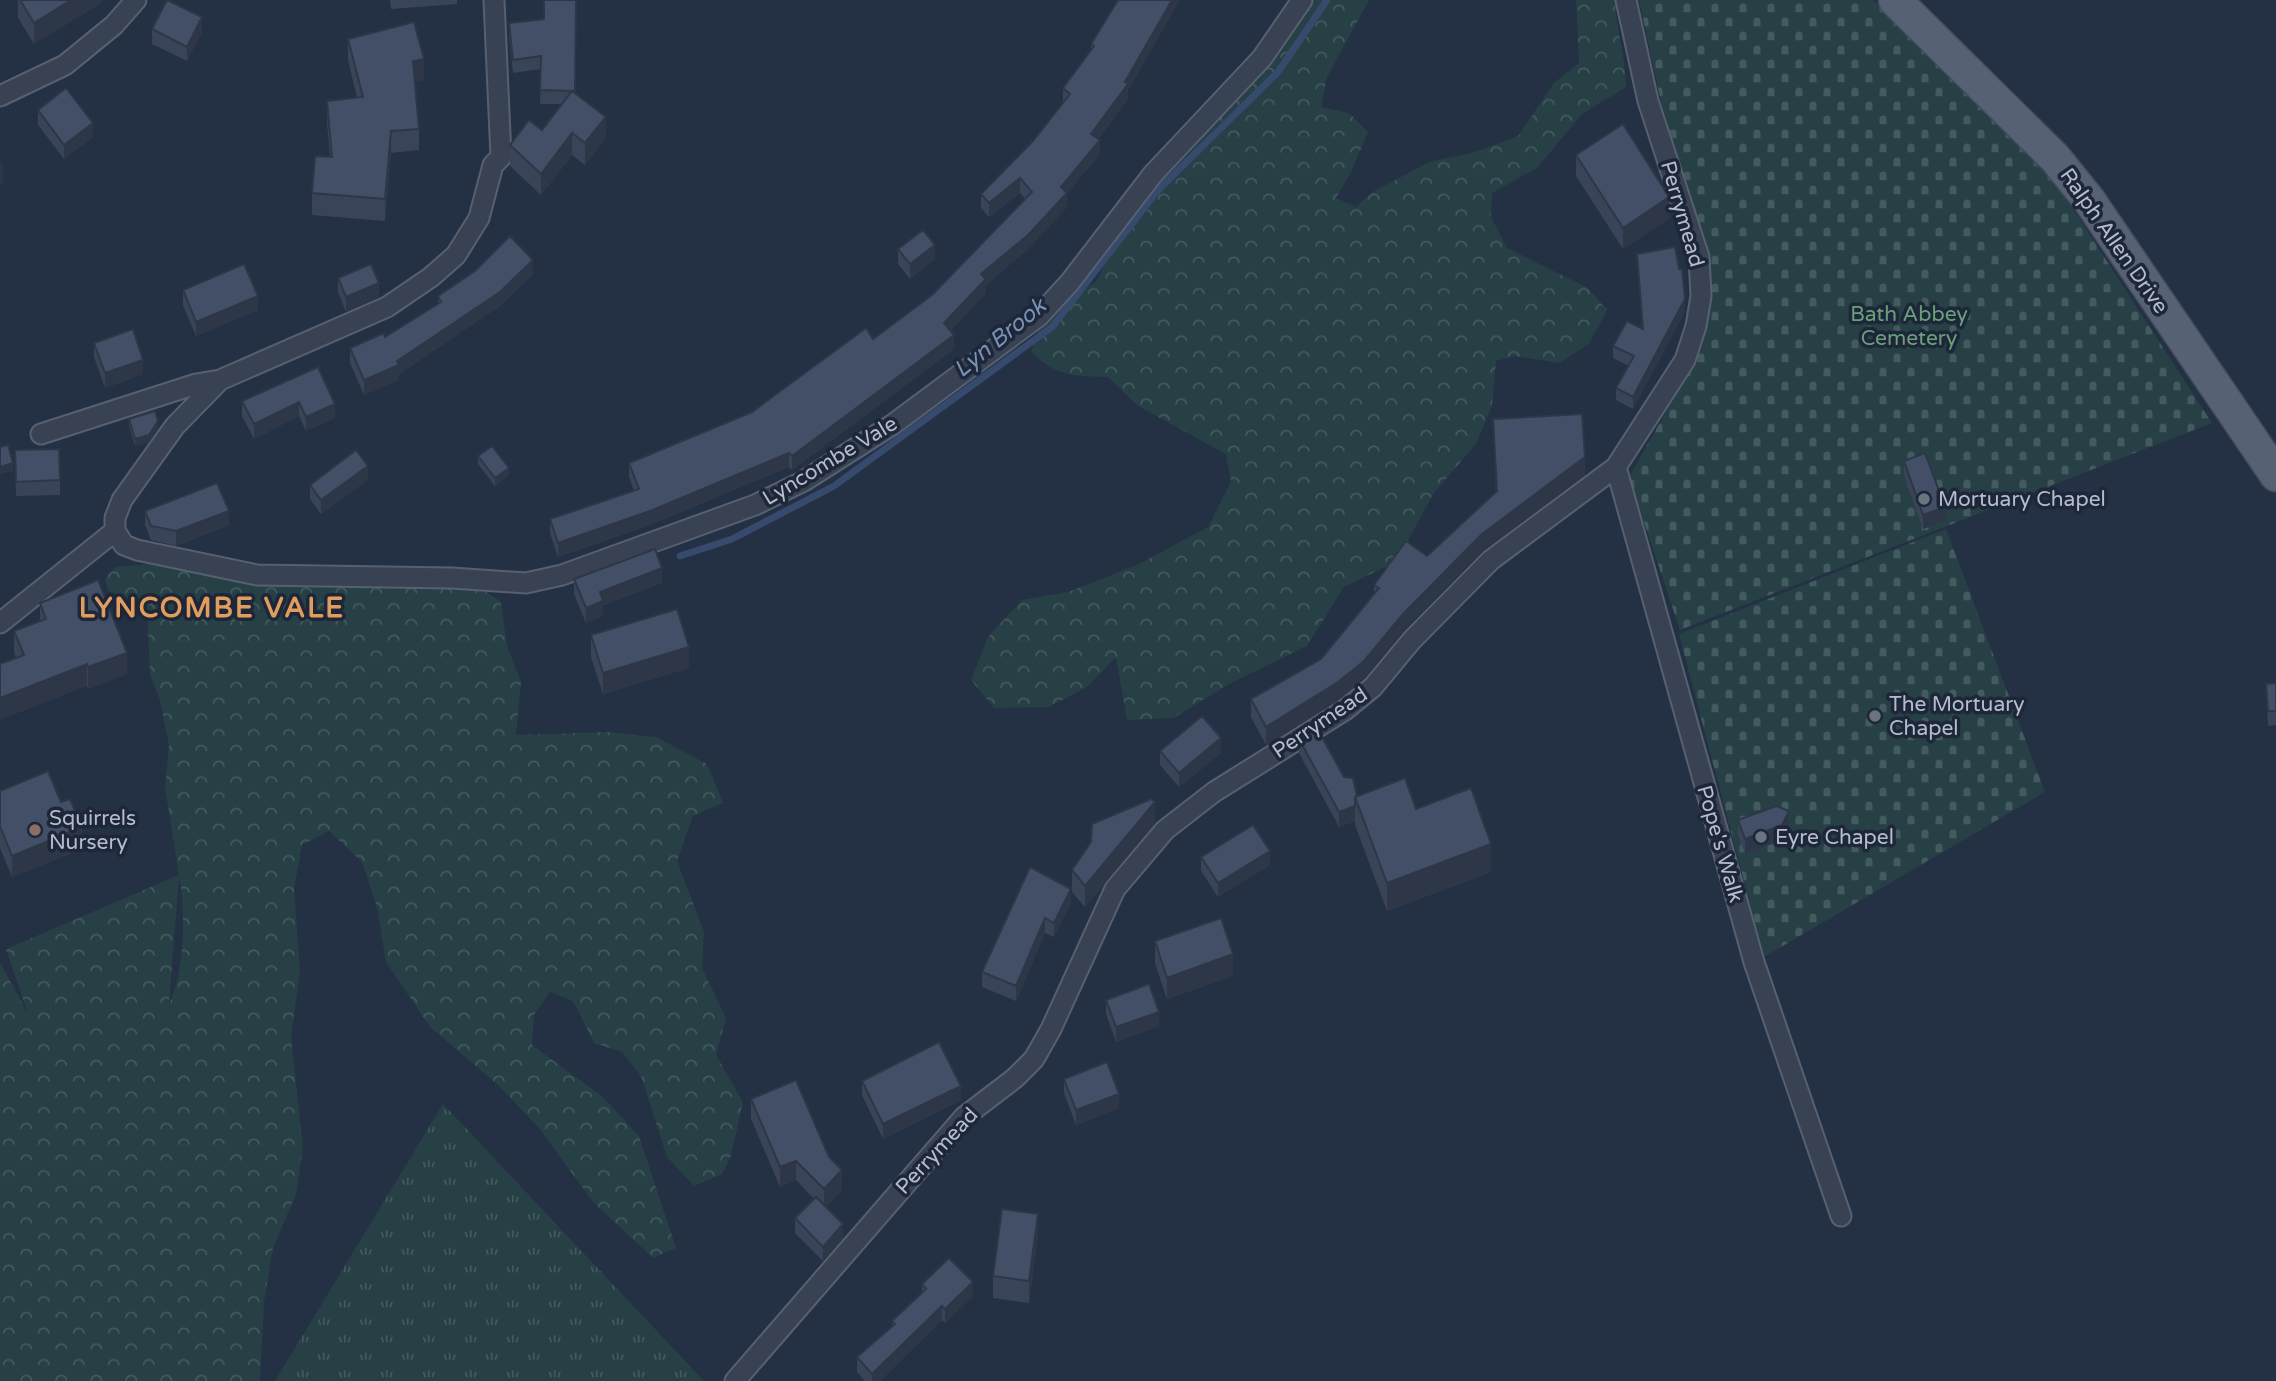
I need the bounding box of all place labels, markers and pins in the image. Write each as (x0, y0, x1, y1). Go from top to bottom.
place label: Mortuary Chapel (1938, 487, 2106, 512)
marker: Mortuary Chapel (1916, 491, 1932, 507)
place label: The Mortuary Chapel (1889, 692, 2025, 741)
marker: The Mortuary Chapel (1867, 708, 1883, 724)
place label: Squirrels Nursery (49, 806, 136, 855)
marker: Squirrels Nursery (27, 822, 43, 838)
place label: Eyre Chapel (1775, 825, 1894, 850)
marker: Eyre Chapel (1753, 829, 1769, 845)

